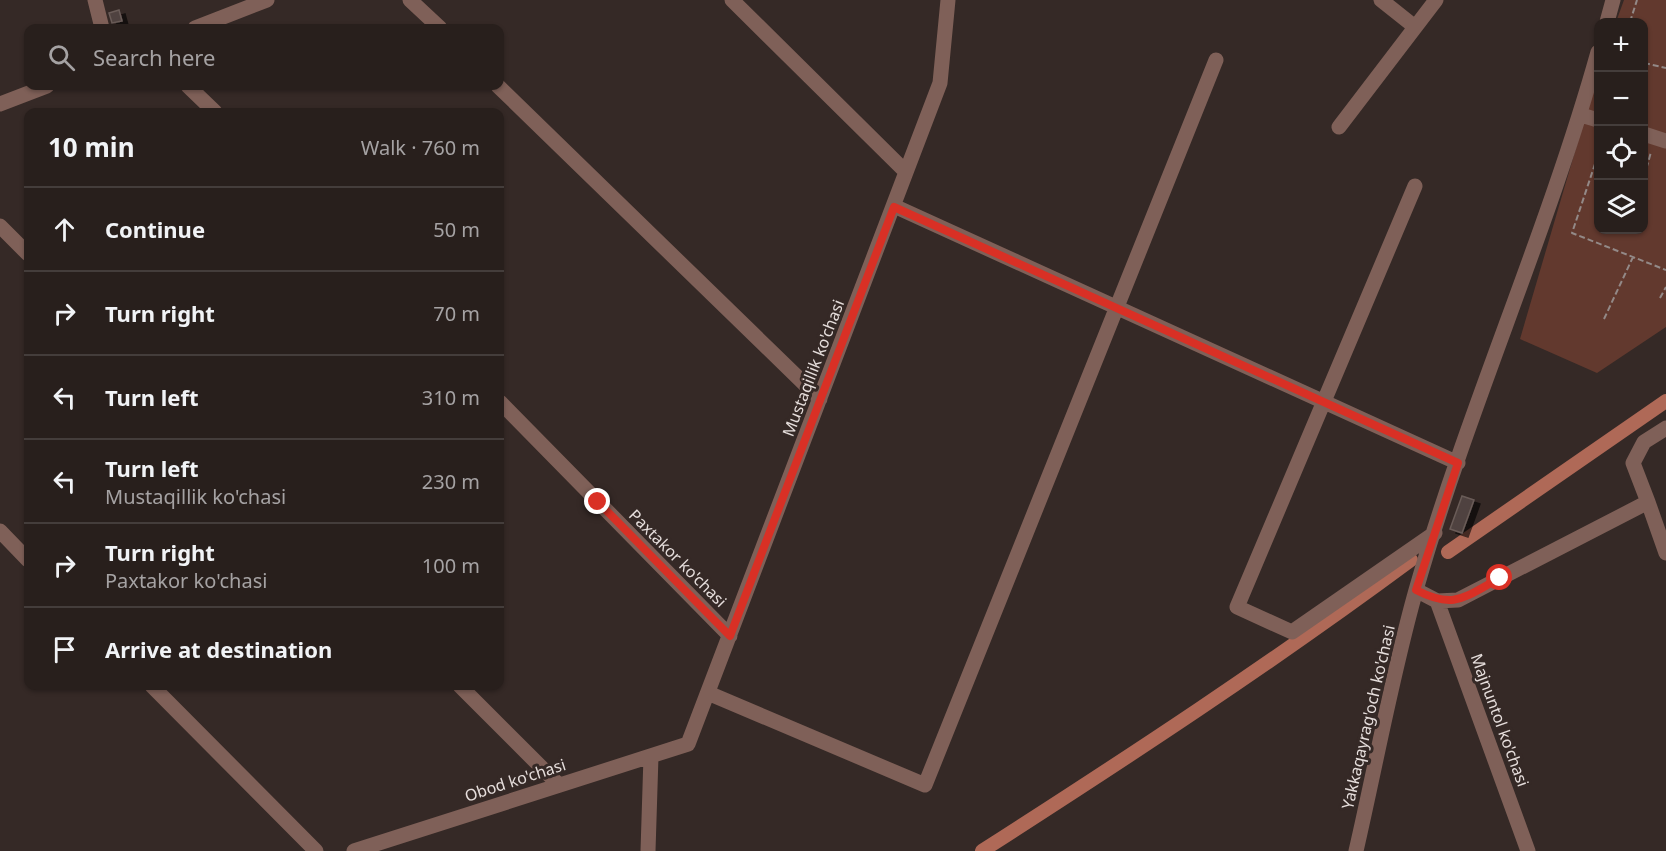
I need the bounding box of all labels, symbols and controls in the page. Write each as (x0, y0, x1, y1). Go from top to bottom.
map controls (1594, 18, 1648, 234)
button: + (1594, 18, 1648, 72)
search box (24, 24, 504, 90)
icon: search (45, 41, 78, 74)
text: Search here (93, 42, 215, 72)
button: − (1594, 72, 1648, 126)
button: locate (1594, 126, 1648, 180)
text: 10 min (48, 129, 135, 165)
text: Walk · 760 m (361, 134, 480, 161)
button: layers (1594, 180, 1648, 234)
icon: ahead (48, 213, 81, 246)
text: Continue (105, 214, 205, 244)
text: 50 m (433, 216, 480, 243)
street label: Mustaqillik ko'chasi (777, 296, 849, 440)
icon: right (48, 297, 81, 330)
text: Turn right (105, 298, 215, 328)
text: 70 m (433, 300, 480, 327)
icon: left (48, 381, 81, 414)
text: Turn left (105, 382, 199, 412)
text: 310 m (422, 384, 480, 411)
text: Turn left (105, 453, 199, 483)
icon: left (48, 465, 81, 498)
text: 230 m (422, 468, 480, 495)
text: Mustaqillik ko'chasi (105, 483, 286, 510)
route end (584, 488, 610, 514)
street label: Paxtakor ko'chasi (624, 504, 732, 612)
text: Turn right (105, 537, 215, 567)
icon: right (48, 549, 81, 582)
text: 100 m (422, 552, 480, 579)
route start (1486, 564, 1512, 590)
text: Paxtakor ko'chasi (105, 567, 267, 594)
street label: Yakkaqayrag'och ko'chasi (1336, 623, 1400, 811)
icon: arrive (48, 633, 81, 666)
text: Arrive at destination (105, 634, 332, 664)
street label: Majnuntol ko'chasi (1466, 650, 1534, 790)
street label: Obod ko'chasi (462, 753, 568, 807)

